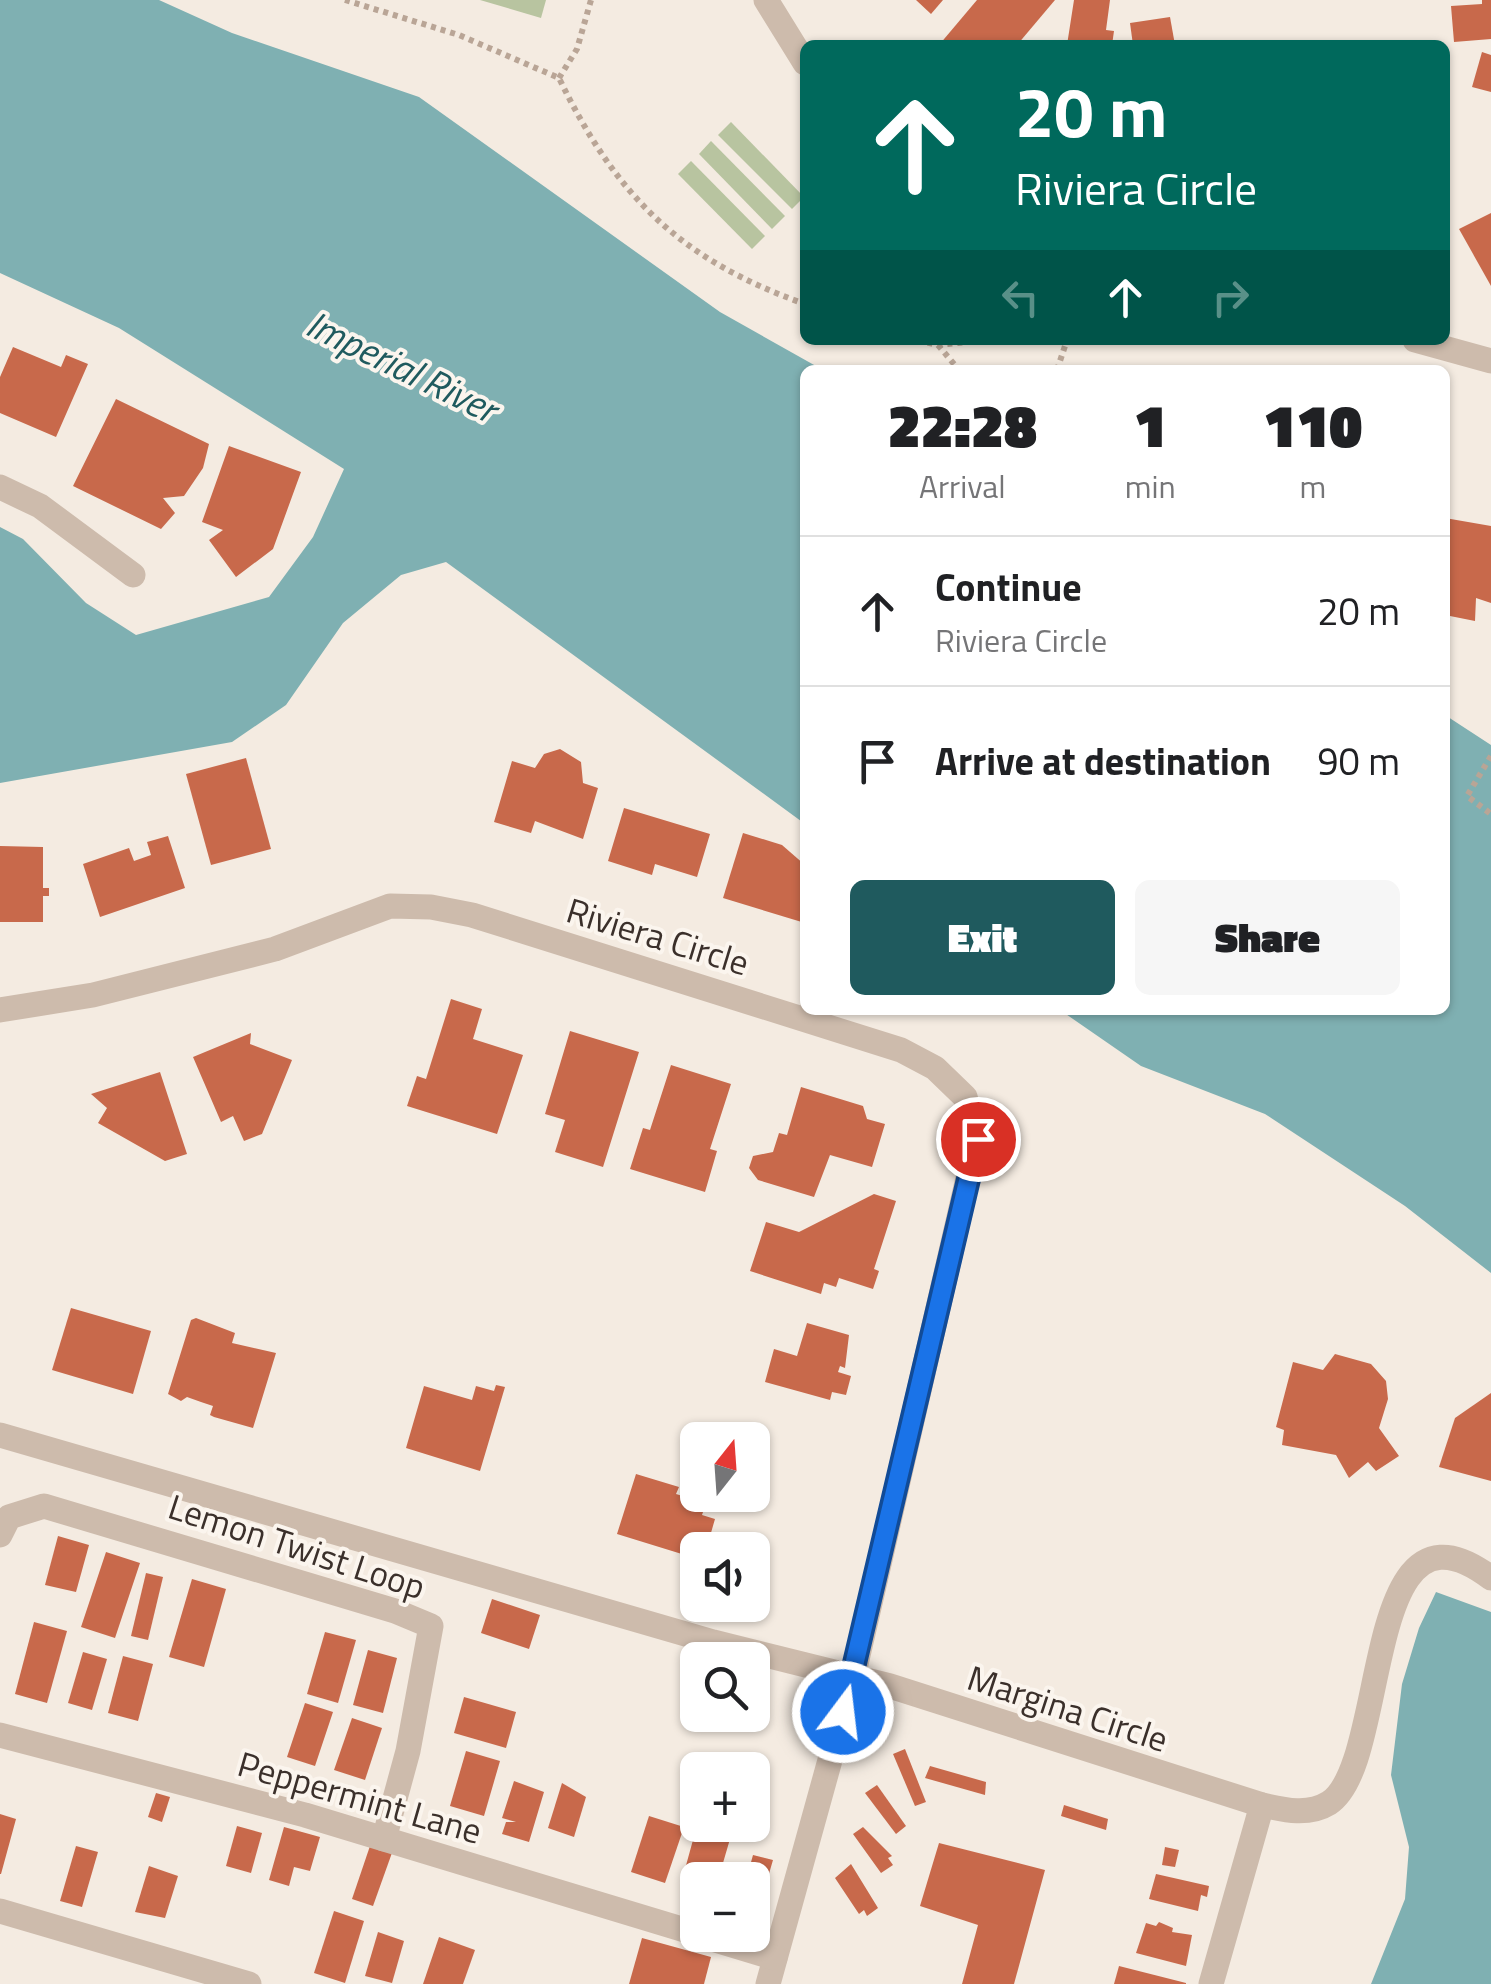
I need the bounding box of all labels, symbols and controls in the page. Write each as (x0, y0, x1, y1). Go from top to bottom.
text: 20 m (1015, 58, 1168, 164)
icon: ahead (850, 80, 980, 210)
text: Riviera Circle (1015, 154, 1257, 222)
icon: left (993, 270, 1048, 325)
icon: ahead (1098, 270, 1153, 325)
icon: right (1203, 270, 1258, 325)
water label: Imperial River (297, 295, 511, 439)
text: 22:28 (888, 379, 1037, 470)
text: 1 (1134, 379, 1167, 470)
text: 110 (1263, 379, 1362, 470)
text: Arrival (919, 462, 1006, 510)
text: min (1125, 462, 1176, 510)
text: m (1299, 462, 1326, 510)
text: Continue (935, 558, 1082, 616)
text: 20 m (1317, 582, 1400, 640)
icon: ahead (850, 584, 905, 639)
text: Riviera Circle (935, 616, 1107, 664)
text: Arrive at destination (935, 732, 1271, 790)
text: 90 m (1317, 732, 1400, 790)
icon: arrive (850, 734, 905, 789)
button: Exit (850, 880, 1115, 995)
button: Share (1135, 880, 1400, 995)
street label: Riviera Circle (560, 883, 756, 989)
pin (936, 1097, 1021, 1182)
icon: arrive (951, 1112, 1006, 1167)
north arrow (680, 1422, 770, 1512)
map controls (680, 1422, 770, 1952)
street label: Lemon Twist Loop (162, 1479, 432, 1613)
button: sound (680, 1532, 770, 1622)
button: search (680, 1642, 770, 1732)
street label: Margina Circle (961, 1650, 1175, 1766)
position arrow (791, 1660, 895, 1764)
street label: Peppermint Lane (232, 1736, 488, 1858)
button: + (680, 1752, 770, 1842)
button: − (680, 1862, 770, 1952)

